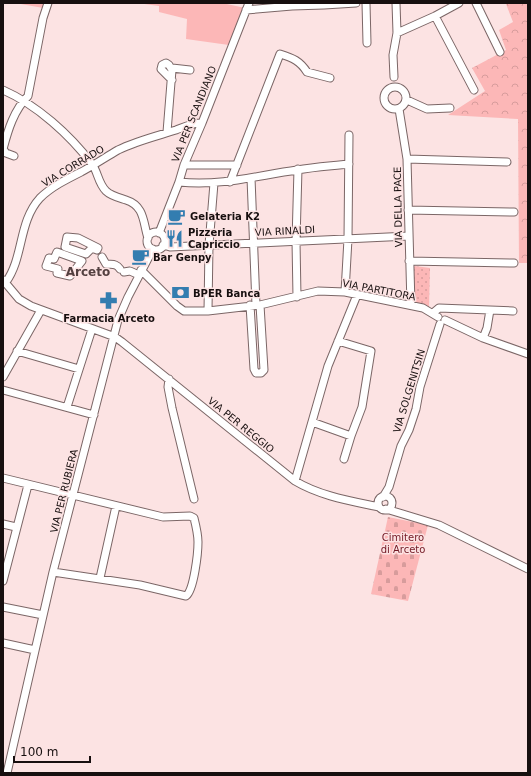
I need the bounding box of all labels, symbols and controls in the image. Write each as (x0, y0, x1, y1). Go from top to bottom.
street label: VIA PER SCANDIANO (170, 64, 218, 164)
street label: VIA CORRADO (40, 143, 106, 189)
street label: VIA DELLA PACE (392, 167, 404, 247)
cafe icon: Gelateria K2 (167, 206, 187, 226)
place label: Gelateria K2 (190, 211, 260, 222)
street label: VIA RINALDI (255, 224, 315, 238)
place label: Pizzeria Capriccio (188, 227, 240, 250)
restaurant icon: Pizzeria Capriccio (165, 228, 185, 248)
cafe icon: Bar Genpy (130, 247, 150, 267)
place label: Bar Genpy (153, 252, 212, 263)
district label: Arceto (66, 265, 110, 279)
street label: VIA PARTITORA (341, 277, 417, 303)
bank icon: BPER Banca (170, 283, 190, 303)
place label: BPER Banca (193, 288, 260, 299)
pharmacy icon: Farmacia Arceto (99, 291, 119, 311)
place label: Farmacia Arceto (63, 313, 155, 324)
street label: VIA SOLGENITSIN (391, 348, 427, 434)
street label: VIA PER REGGIO (206, 395, 276, 455)
street label: VIA PER RUBIERA (48, 448, 80, 534)
park label: Cimitero di Arceto (381, 532, 425, 555)
scale bar (14, 738, 90, 764)
text: 100 m (20, 745, 58, 759)

